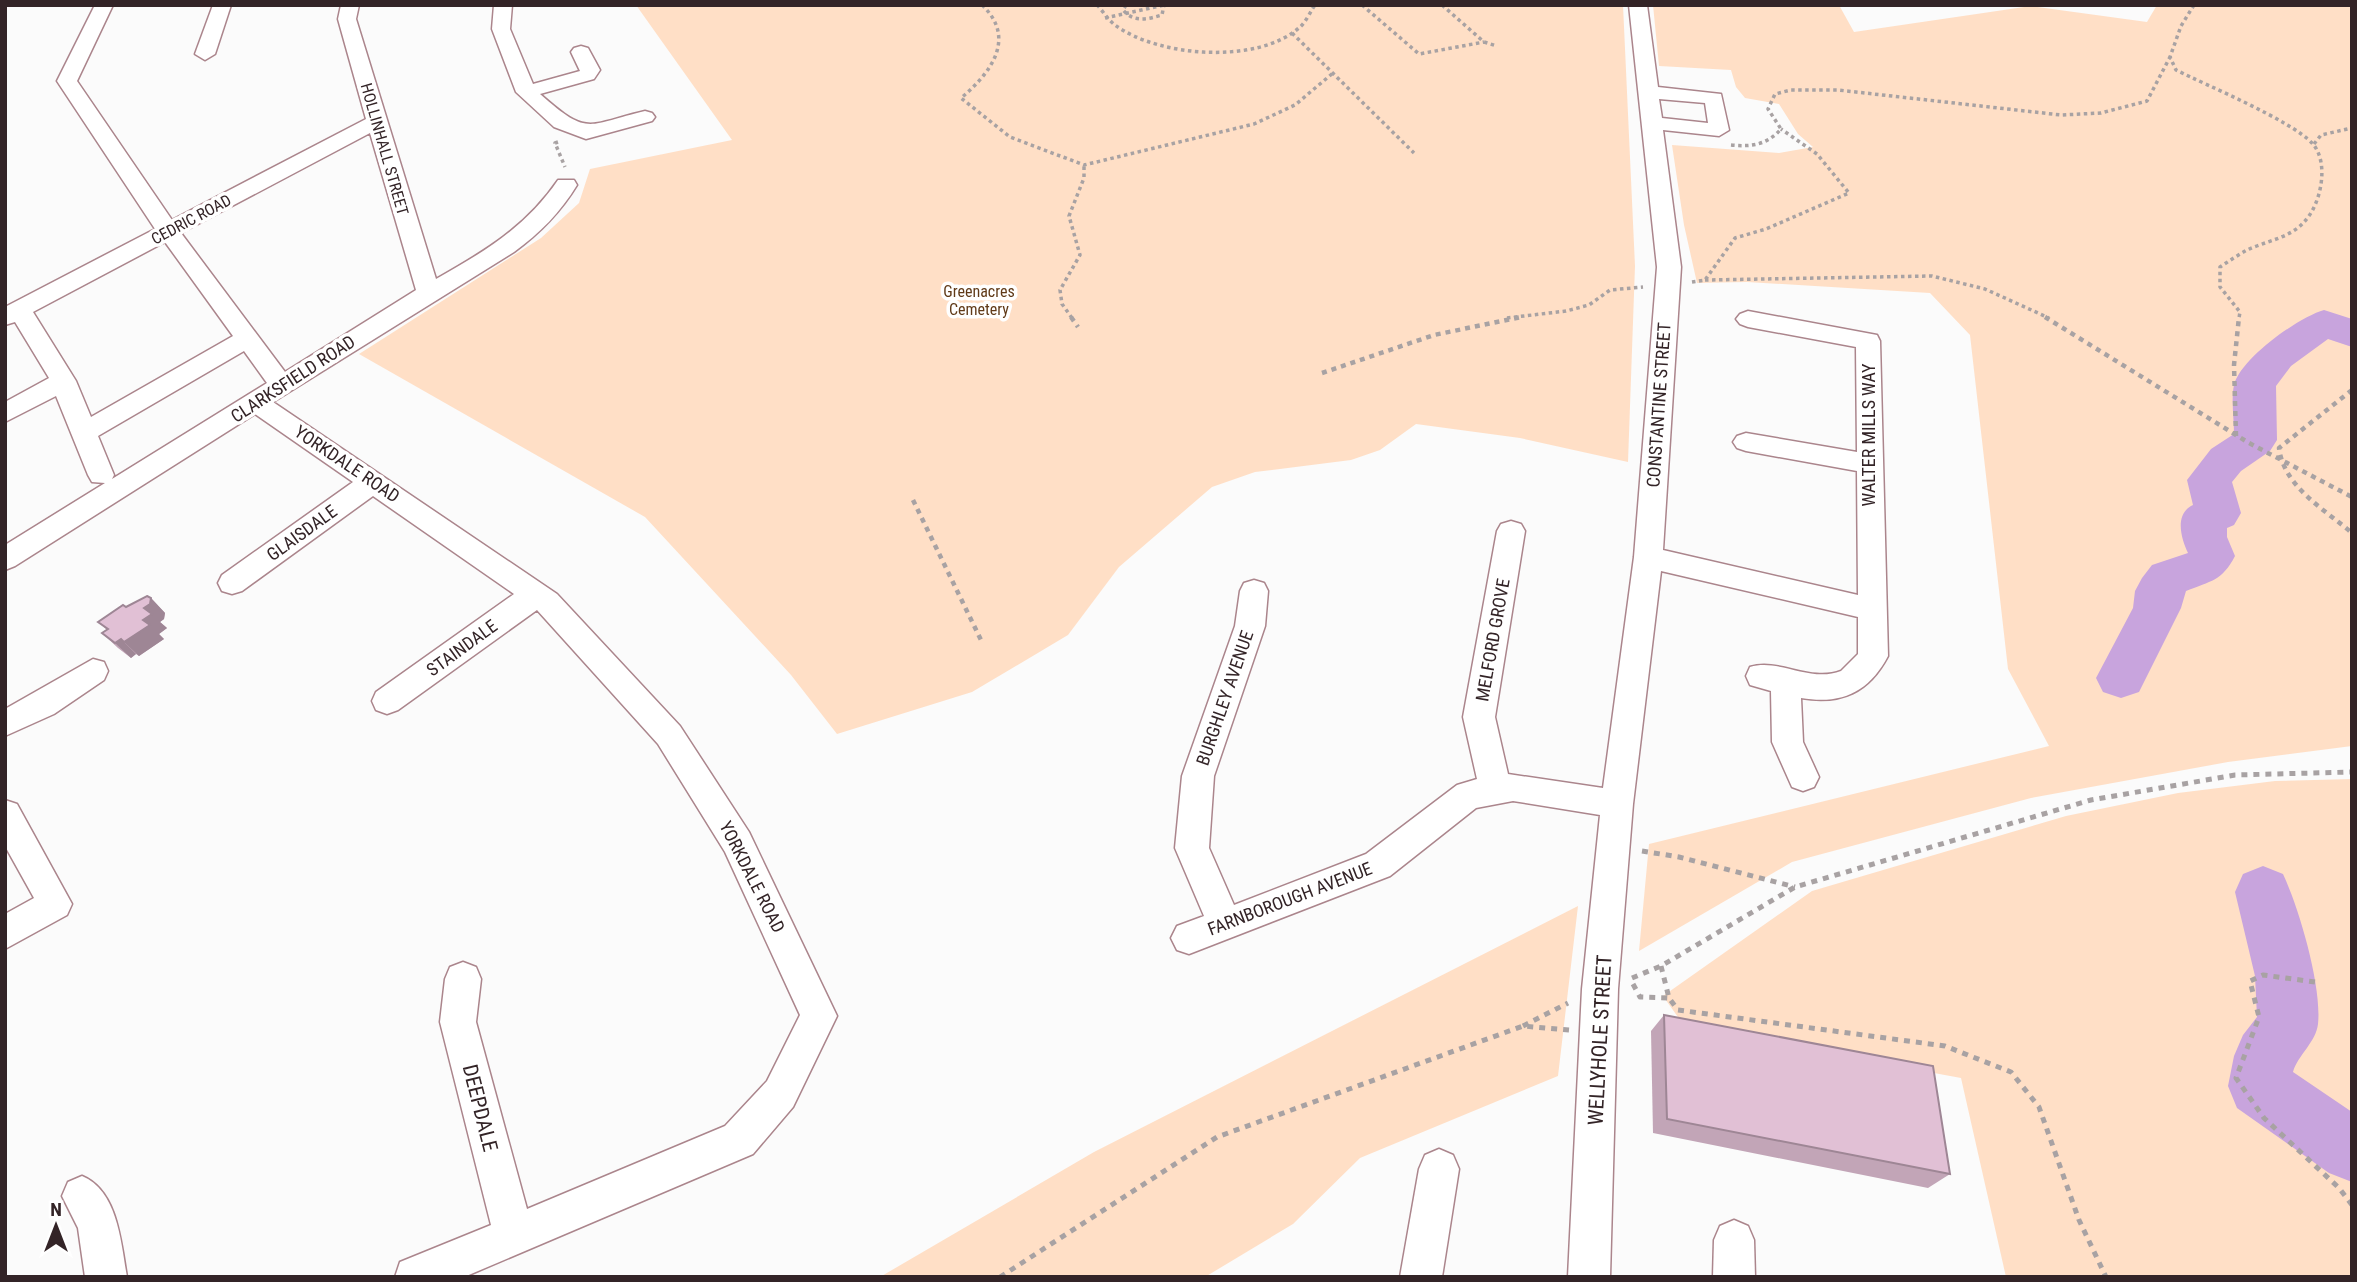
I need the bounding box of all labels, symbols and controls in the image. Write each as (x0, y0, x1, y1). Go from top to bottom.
street label: HOLLINHALL STREET (357, 81, 412, 217)
street label: CEDRIC ROAD (148, 190, 234, 248)
park label: Greenacres Cemetery (943, 282, 1015, 319)
street label: CONSTANTINE STREET (1642, 322, 1675, 488)
street label: CLARKSFIELD ROAD (227, 331, 359, 427)
street label: WALTER MILLS WAY (1858, 363, 1879, 506)
street label: YORKDALE ROAD (291, 421, 404, 506)
street label: GLAISDALE (263, 500, 341, 565)
street label: MELFORD GROVE (1471, 577, 1514, 703)
street label: STAINDALE (422, 615, 501, 680)
street label: BURGHLEY AVENUE (1192, 628, 1257, 768)
street label: YORKDALE ROAD (715, 818, 790, 936)
street label: FARNBOROUGH AVENUE (1205, 858, 1375, 940)
street label: WELLYHOLE STREET (1584, 954, 1616, 1126)
street label: DEEPDALE (458, 1062, 502, 1154)
north arrow (21, 1191, 91, 1261)
text: N (50, 1198, 62, 1221)

